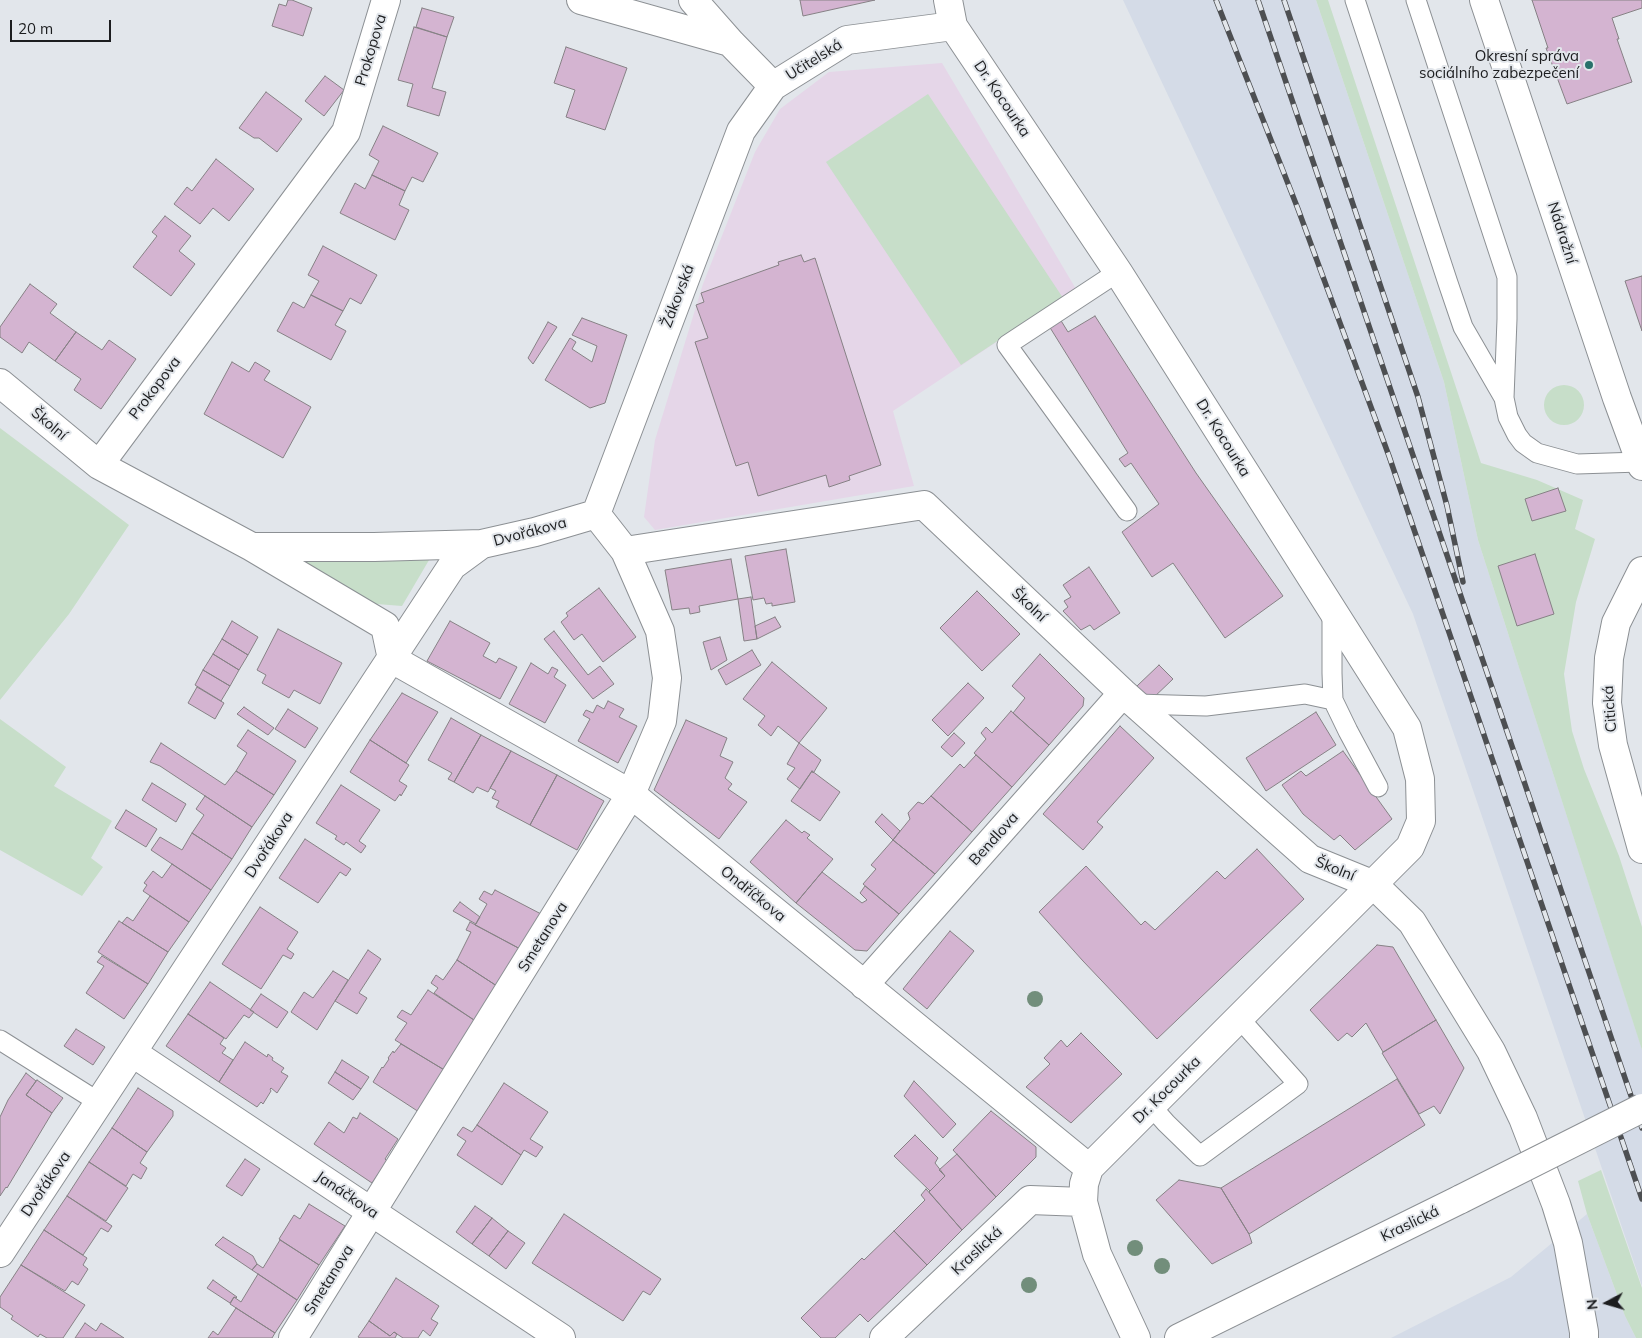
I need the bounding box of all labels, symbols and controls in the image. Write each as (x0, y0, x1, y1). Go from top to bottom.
scale bar (12, 10, 114, 42)
street label: Prokopova (352, 12, 390, 88)
text: 20 m (18, 19, 53, 38)
street label: Učitelská (783, 36, 845, 84)
place label: Okresní správa sociálního zabezpečení (1419, 47, 1579, 82)
street label: Dr. Kocourka (970, 57, 1034, 141)
marker: Okresní správa sociálního zabezpečení (1583, 59, 1595, 71)
street label: Nádražní (1544, 200, 1580, 266)
street label: Žákovská (658, 262, 698, 330)
street label: Prokopova (126, 353, 184, 423)
street label: Dr. Kocourka (1192, 396, 1254, 480)
street label: Školní (27, 404, 71, 444)
street label: Dvořákova (492, 514, 568, 550)
street label: Školní (1008, 584, 1050, 626)
street label: Citická (1599, 685, 1621, 733)
street label: Dvořákova (241, 809, 297, 881)
street label: Bendlova (966, 809, 1022, 869)
street label: Školní (1312, 853, 1358, 885)
street label: Ondříčkova (717, 862, 789, 926)
street label: Smetanova (514, 899, 572, 975)
street label: Dr. Kocourka (1129, 1052, 1205, 1128)
street label: Dvořákova (18, 1148, 74, 1220)
street label: Janáčkova (312, 1167, 382, 1223)
street label: Kraslická (1378, 1202, 1442, 1246)
street label: Kraslická (948, 1223, 1006, 1279)
street label: Smetanova (300, 1242, 358, 1318)
north arrow (1582, 1278, 1632, 1328)
text: N (1583, 1298, 1602, 1311)

